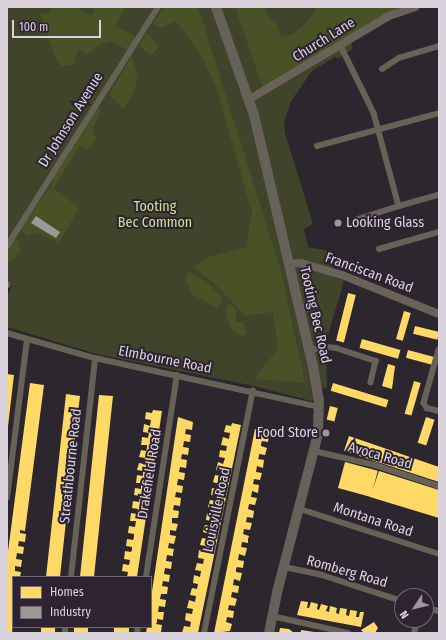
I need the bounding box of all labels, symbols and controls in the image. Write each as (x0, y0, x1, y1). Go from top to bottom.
scale bar (14, 12, 103, 38)
street label: Church Lane (290, 14, 358, 66)
text: 100 m (19, 20, 48, 34)
street label: Dr Johnson Avenue (35, 70, 107, 170)
park label: Tooting Bec Common (118, 199, 192, 232)
place label: Looking Glass (346, 215, 424, 231)
marker: Looking Glass (333, 218, 343, 228)
street label: Franciscan Road (323, 249, 415, 297)
street label: Tooting Bec Road (296, 265, 334, 365)
street label: Elmbourne Road (117, 343, 213, 377)
street label: Streathbourne Road (57, 408, 85, 524)
place label: Food Store (257, 425, 318, 441)
street label: Drakefield Road (135, 428, 165, 520)
marker: Food Store (321, 428, 331, 438)
street label: Avoca Road (346, 439, 414, 473)
street label: Louisville Road (200, 466, 234, 554)
street label: Montana Road (331, 499, 415, 541)
street label: Romberg Road (305, 552, 389, 592)
legend (12, 576, 152, 628)
text: Homes (50, 585, 84, 599)
north arrow (394, 588, 434, 628)
text: Industry (50, 605, 91, 619)
text: N (397, 608, 412, 621)

